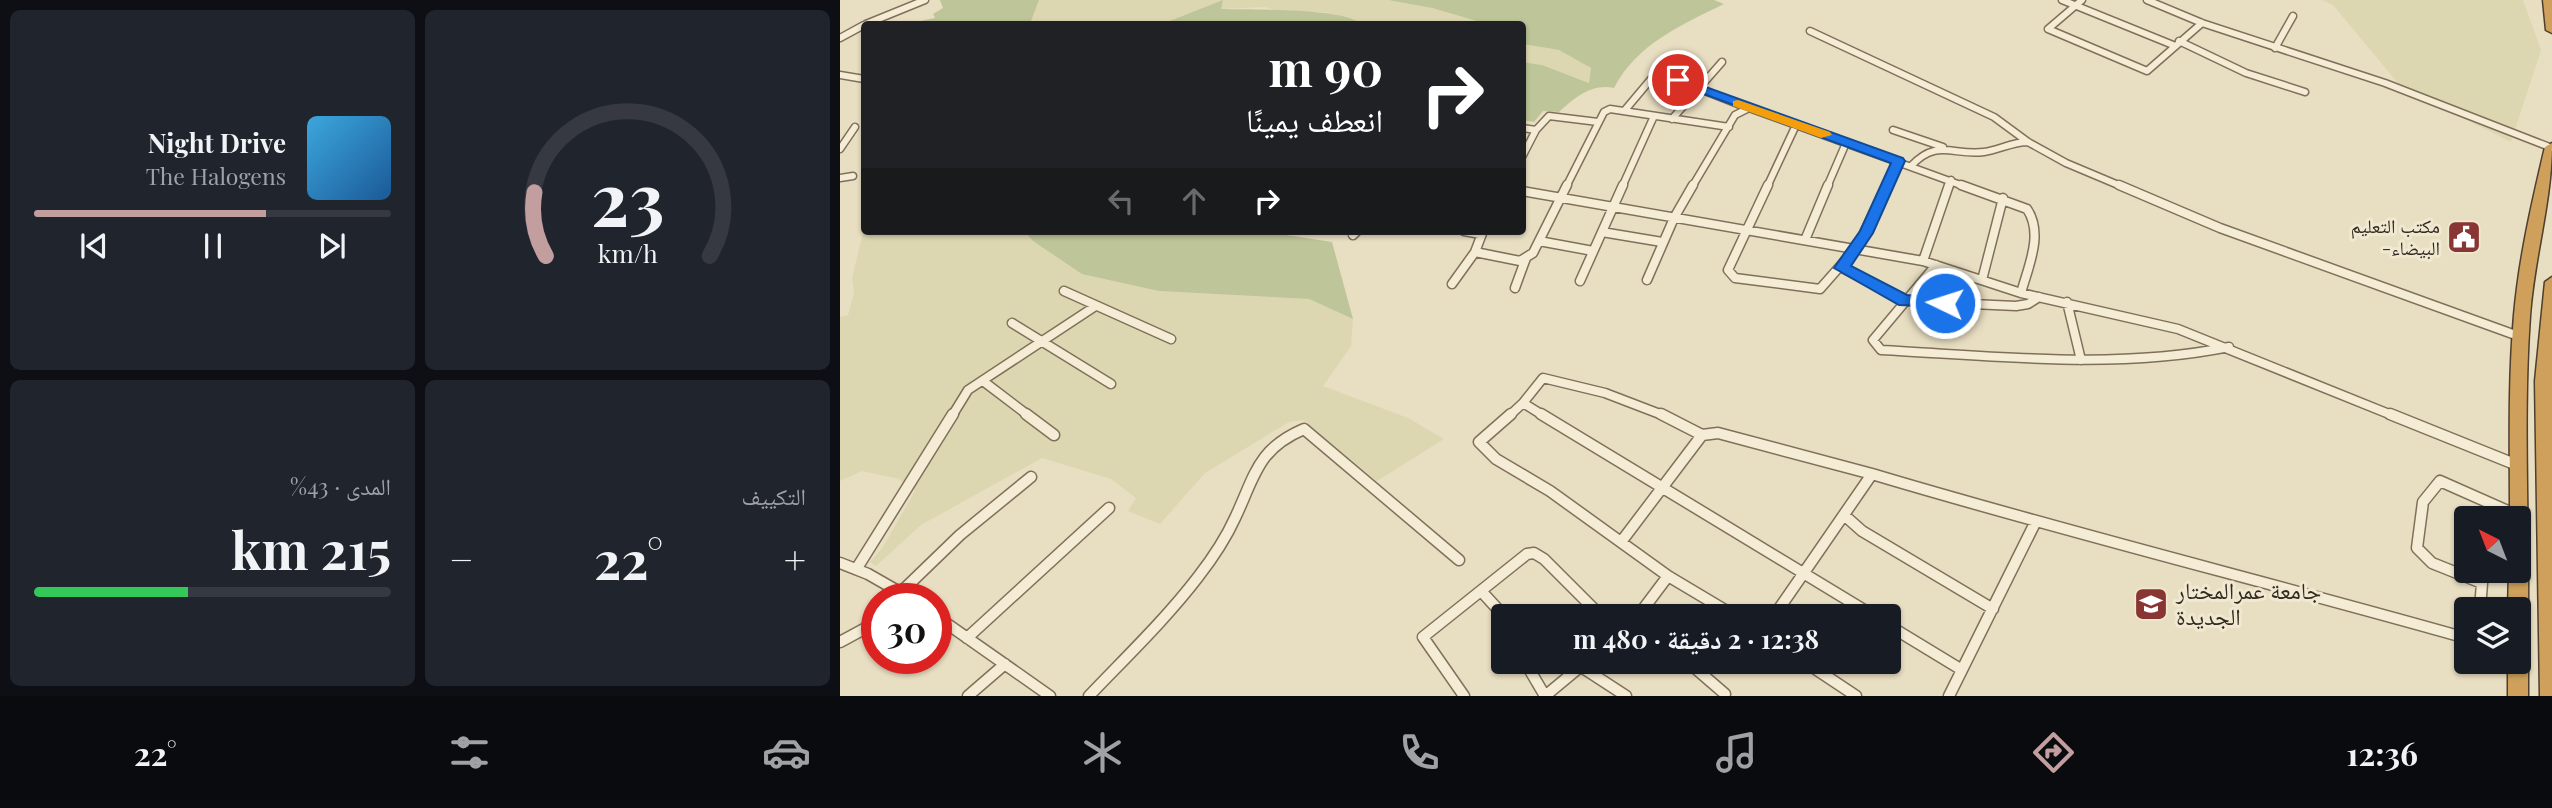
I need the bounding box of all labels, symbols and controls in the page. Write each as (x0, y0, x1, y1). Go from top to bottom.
text: 90 m (1269, 34, 1383, 99)
icon: right (1407, 49, 1498, 140)
pin (1648, 50, 1708, 110)
icon: arrive (1659, 61, 1697, 99)
text: انعطف يمينًا (1246, 97, 1383, 140)
text: Night Drive (148, 125, 286, 160)
text: 23 (591, 148, 664, 245)
text: The Halogens (146, 160, 286, 191)
icon: left (1102, 182, 1140, 220)
icon: ahead (1175, 182, 1213, 220)
icon: right (1248, 182, 1286, 220)
place label: مكتب التعليم -البيضاء (2351, 212, 2440, 260)
public building icon: مكتب التعليم -البيضاء (2445, 218, 2483, 256)
icon: previous (75, 227, 113, 265)
icon: pause (194, 227, 232, 265)
icon: next (313, 227, 351, 265)
text: km/h (598, 236, 658, 269)
position arrow (1908, 266, 1982, 340)
text: المدى · 43% (290, 470, 391, 501)
text: التكييف (741, 480, 806, 511)
north arrow (2454, 506, 2530, 583)
map controls (2454, 506, 2531, 674)
text: 215 km (231, 514, 391, 583)
text: 22° (594, 524, 663, 593)
text: − (449, 533, 474, 584)
text: + (784, 533, 806, 584)
place label: جامعة عمرالمختار الجديدة (2175, 574, 2321, 631)
speed limit sign: 30 (861, 583, 952, 674)
school or university icon: جامعة عمرالمختار الجديدة (2132, 585, 2170, 623)
button: layers (2454, 597, 2531, 674)
text: 12:38 · 2 دقيقة · 480 m (1573, 621, 1819, 656)
icon: filters (445, 728, 494, 777)
icon: car (762, 728, 811, 777)
icon: climate (1078, 728, 1127, 777)
icon: phone (1395, 728, 1444, 777)
icon: music (1712, 728, 1761, 777)
icon: directions (2029, 728, 2078, 777)
text: 22° (134, 731, 177, 774)
text: 12:36 (2346, 731, 2418, 774)

